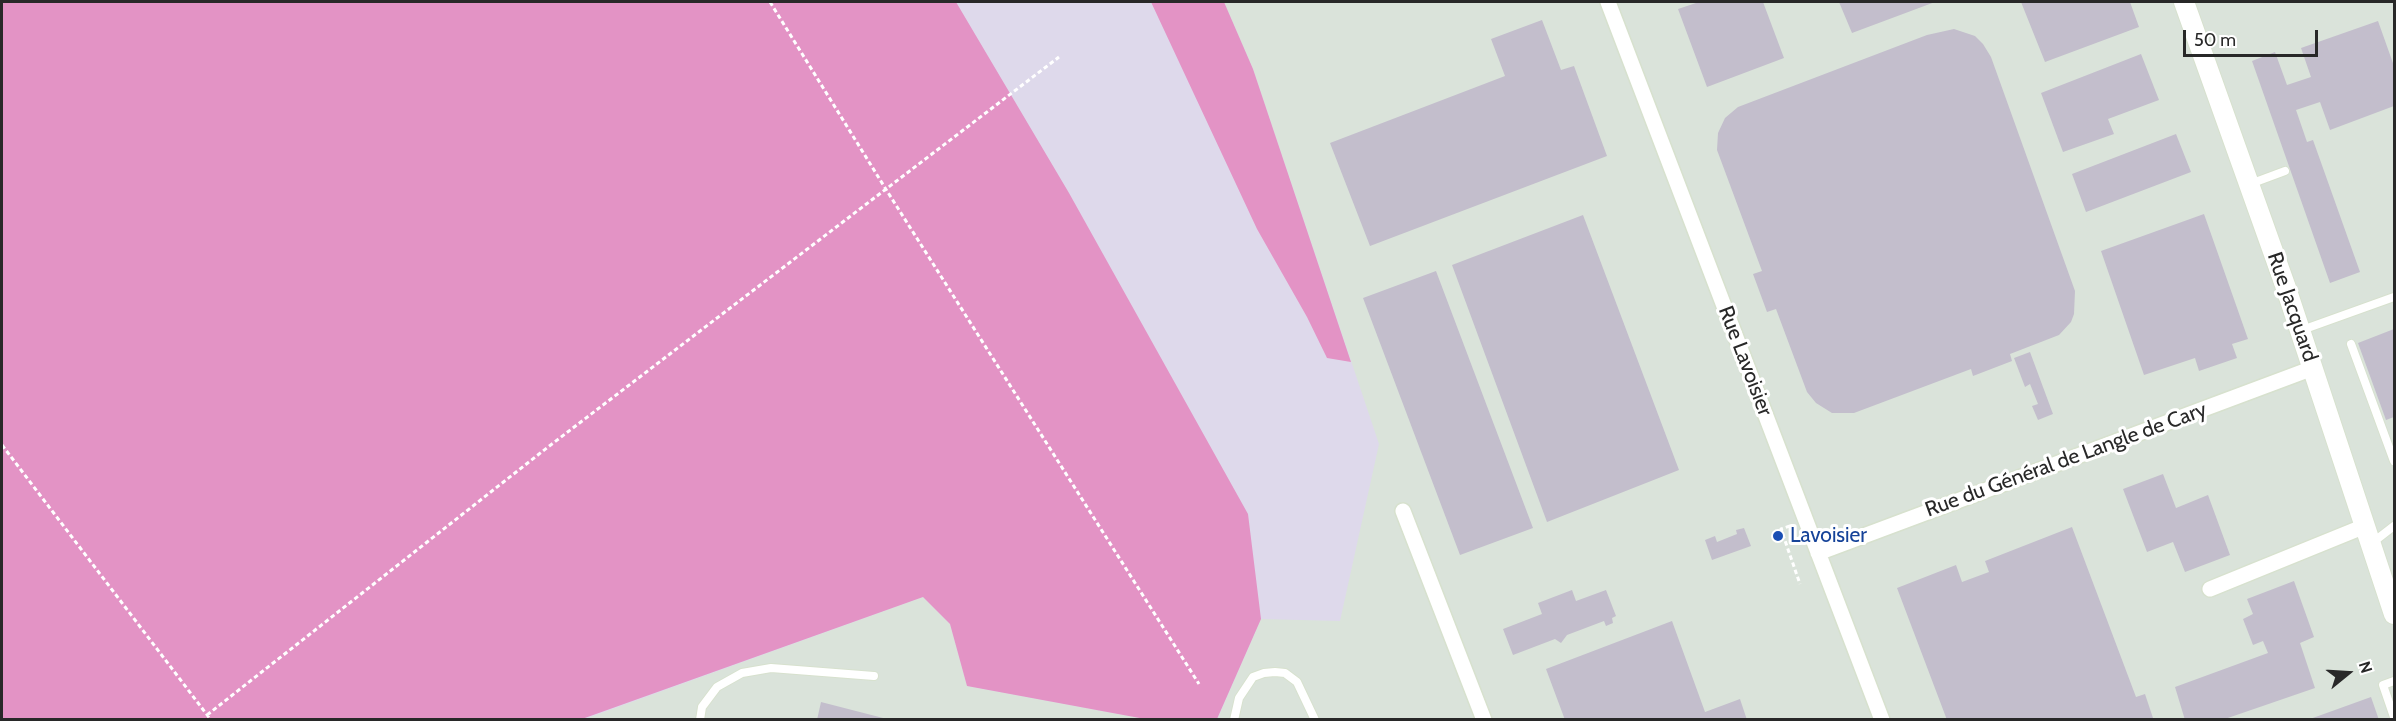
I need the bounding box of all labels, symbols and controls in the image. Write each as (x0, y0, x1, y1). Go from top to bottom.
scale bar (2186, 18, 2321, 56)
text: 50 m (2194, 29, 2236, 51)
street label: Rue Jacquard (2261, 249, 2323, 365)
street label: Rue Lavoisier (1712, 302, 1778, 420)
street label: Rue du Général de Langle de Cary (1922, 397, 2210, 523)
place label: Lavoisier (1790, 523, 1867, 549)
marker: Lavoisier (1771, 529, 1785, 543)
north arrow (2318, 643, 2378, 703)
text: N (2355, 659, 2376, 676)

